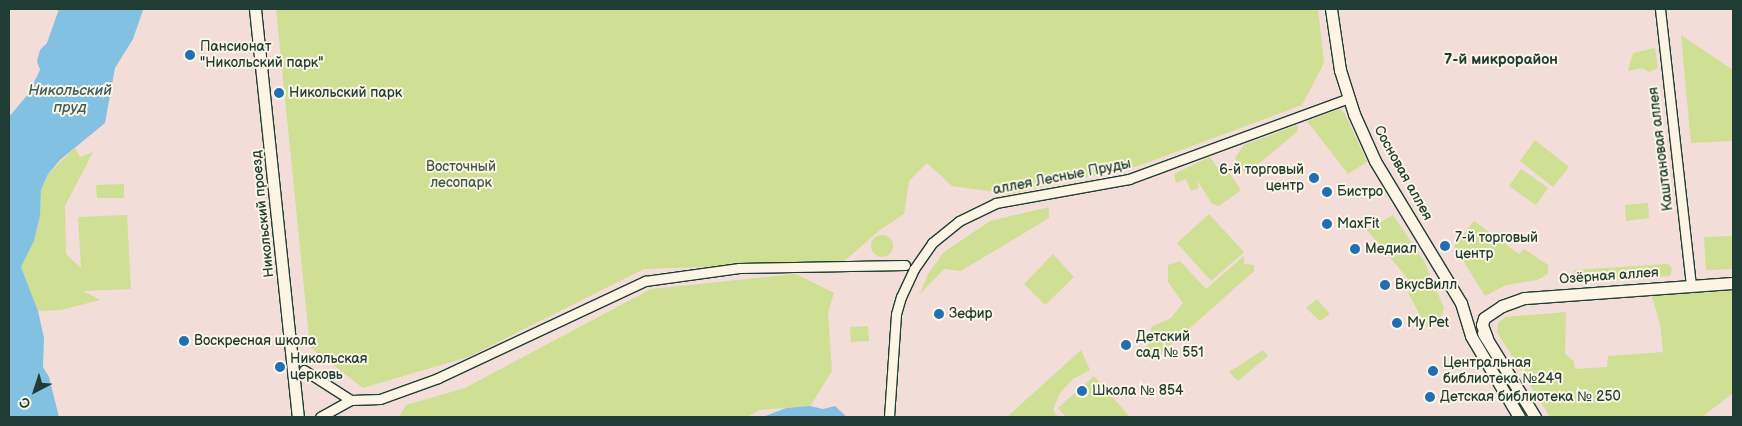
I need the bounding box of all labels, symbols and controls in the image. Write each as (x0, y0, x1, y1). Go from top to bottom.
place label: Пансионат "Никольский парк" (200, 39, 324, 72)
marker: Пансионат "Никольский парк" (184, 49, 196, 61)
district label: 7-й микрорайон (1444, 51, 1558, 69)
water label: Никольский пруд (28, 81, 112, 116)
place label: Никольский парк (289, 85, 402, 101)
street label: Каштановая аллея (1645, 86, 1677, 212)
marker: Никольский парк (273, 87, 285, 99)
street label: Сосновая аллея (1370, 123, 1436, 223)
street label: Никольский проезд (248, 150, 278, 278)
street label: аллея Лесные Пруды (992, 155, 1132, 199)
park label: Восточный лесопарк (426, 159, 496, 192)
place label: 6-й торговый центр (1219, 162, 1304, 194)
marker: 6-й торговый центр (1308, 172, 1320, 184)
place label: Бистро (1337, 184, 1383, 200)
marker: Бистро (1321, 186, 1333, 198)
place label: MaxFit (1337, 216, 1379, 232)
marker: MaxFit (1321, 218, 1333, 230)
place label: 7-й торговый центр (1455, 230, 1538, 262)
marker: 7-й торговый центр (1439, 240, 1451, 252)
place label: Медиал (1365, 241, 1417, 257)
marker: Медиал (1349, 243, 1361, 255)
street label: Озёрная аллея (1559, 264, 1659, 288)
place label: ВкусВилл (1395, 277, 1457, 293)
marker: ВкусВилл (1379, 279, 1391, 291)
place label: Зефир (949, 306, 992, 322)
marker: Зефир (933, 308, 945, 320)
place label: My Pet (1407, 315, 1450, 331)
marker: My Pet (1391, 317, 1403, 329)
place label: Детский сад № 551 (1136, 329, 1204, 362)
place label: Воскресная школа (194, 333, 316, 349)
marker: Воскресная школа (178, 335, 190, 347)
marker: Детский сад № 551 (1120, 339, 1132, 351)
place label: Никольская церковь (290, 351, 368, 384)
place label: Центральная библиотека №249 (1443, 355, 1562, 388)
marker: Никольская церковь (274, 361, 286, 373)
marker: Центральная библиотека №249 (1427, 365, 1439, 377)
north arrow (10, 366, 60, 416)
place label: Школа № 854 (1092, 383, 1183, 399)
marker: Школа № 854 (1076, 385, 1088, 397)
place label: Детская библиотека № 250 (1440, 389, 1621, 405)
marker: Детская библиотека № 250 (1424, 391, 1436, 403)
text: С (16, 393, 34, 413)

